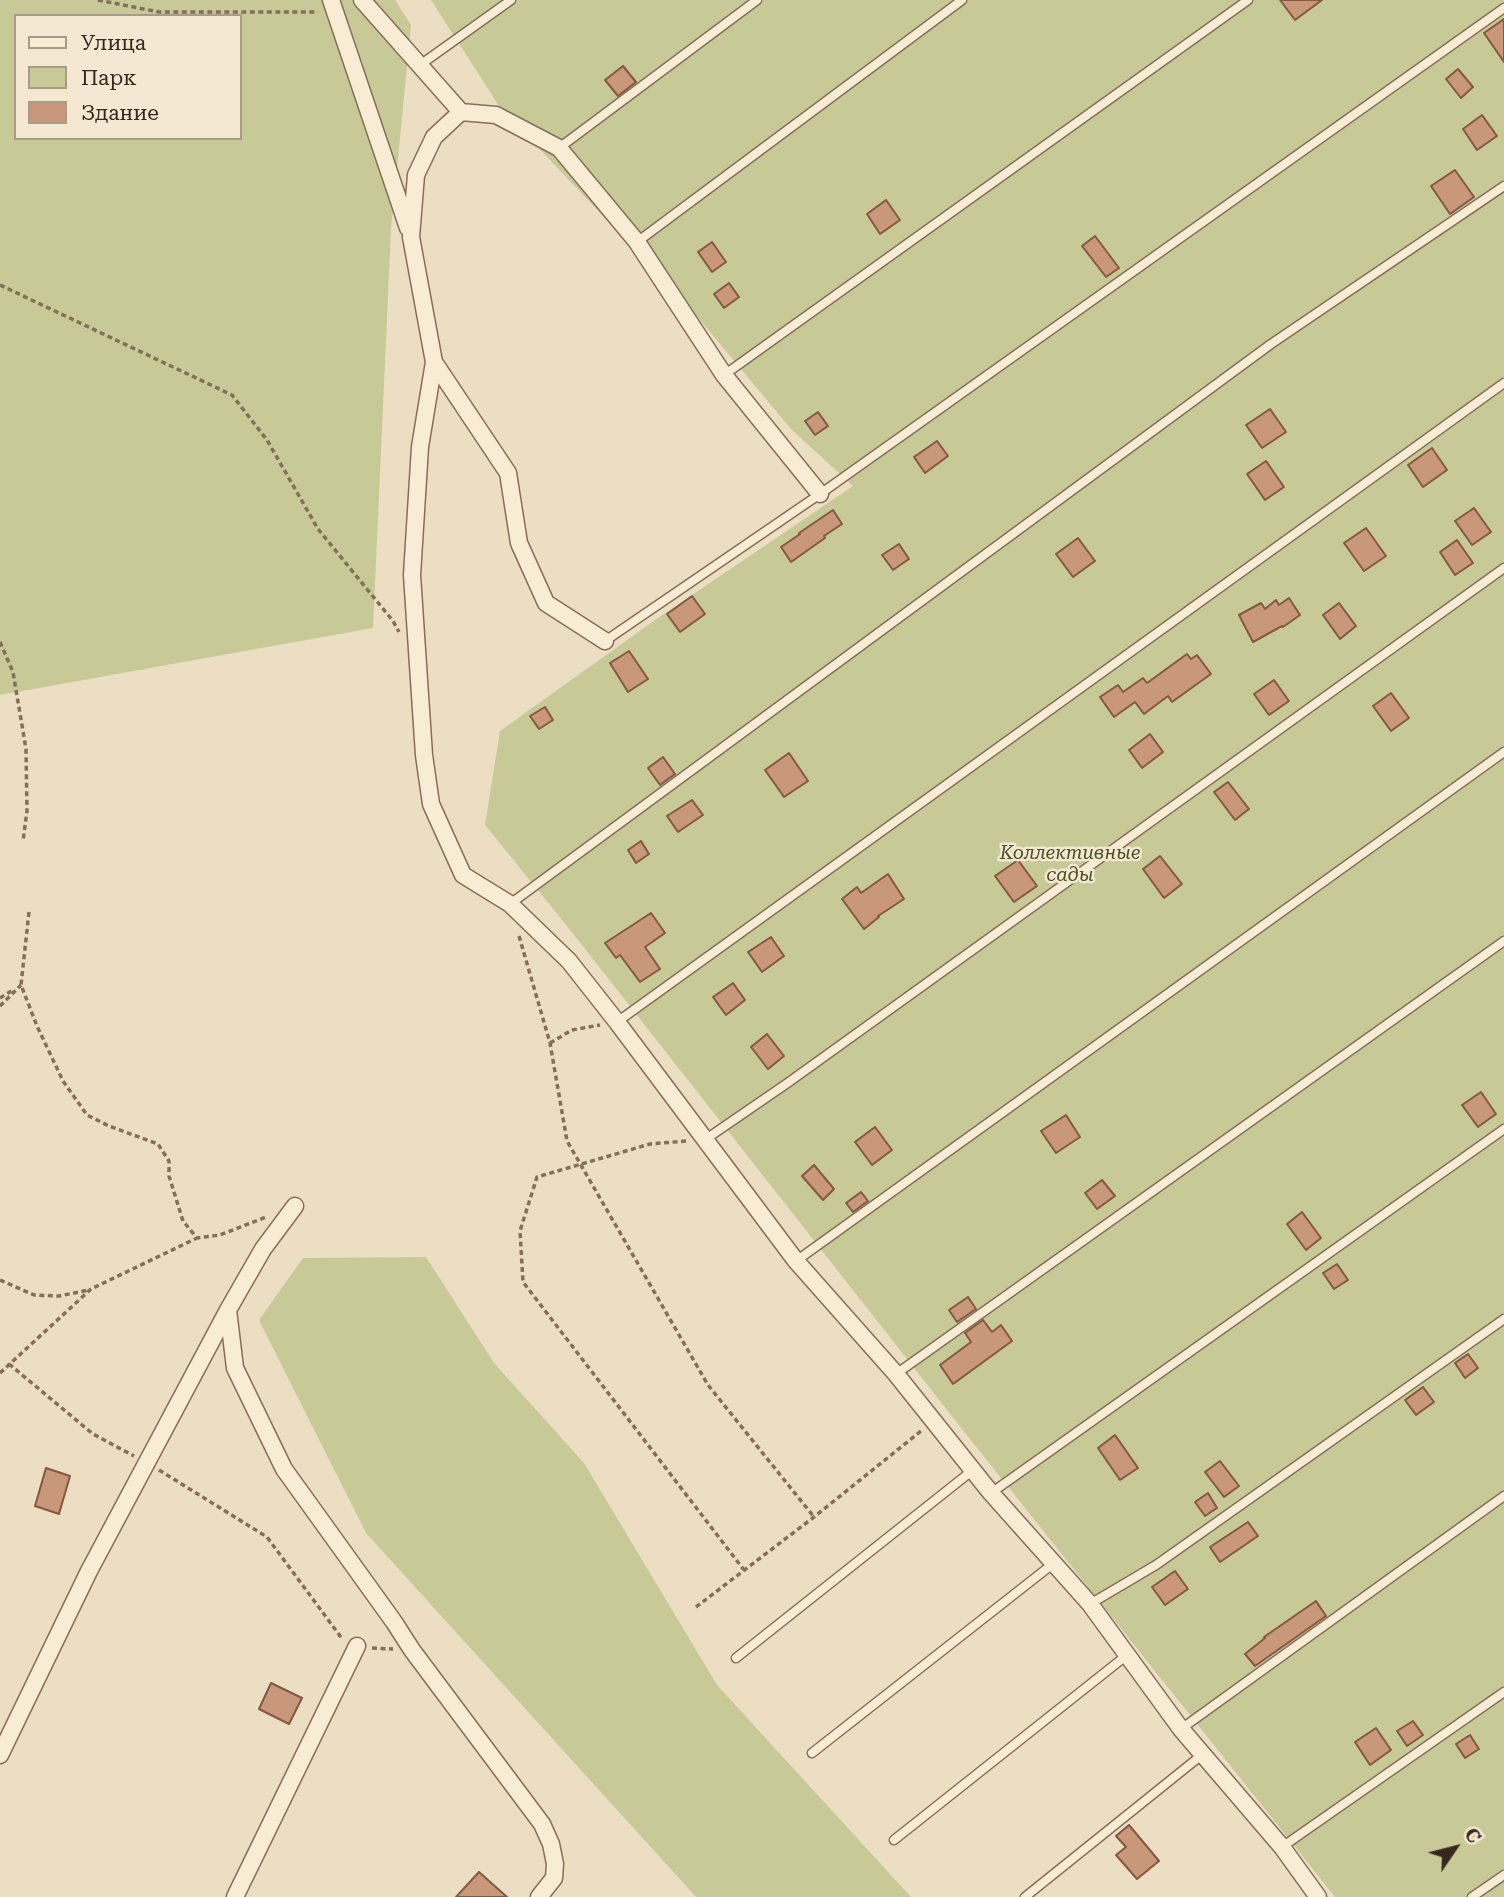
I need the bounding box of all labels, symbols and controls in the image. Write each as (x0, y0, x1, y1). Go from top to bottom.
legend (14, 14, 242, 140)
text: Улица (81, 31, 146, 55)
text: Парк (81, 66, 137, 90)
text: Здание (81, 101, 159, 125)
park label: Коллективные сады (1000, 842, 1140, 886)
north arrow (1420, 1813, 1490, 1883)
text: С (1459, 1824, 1486, 1848)

